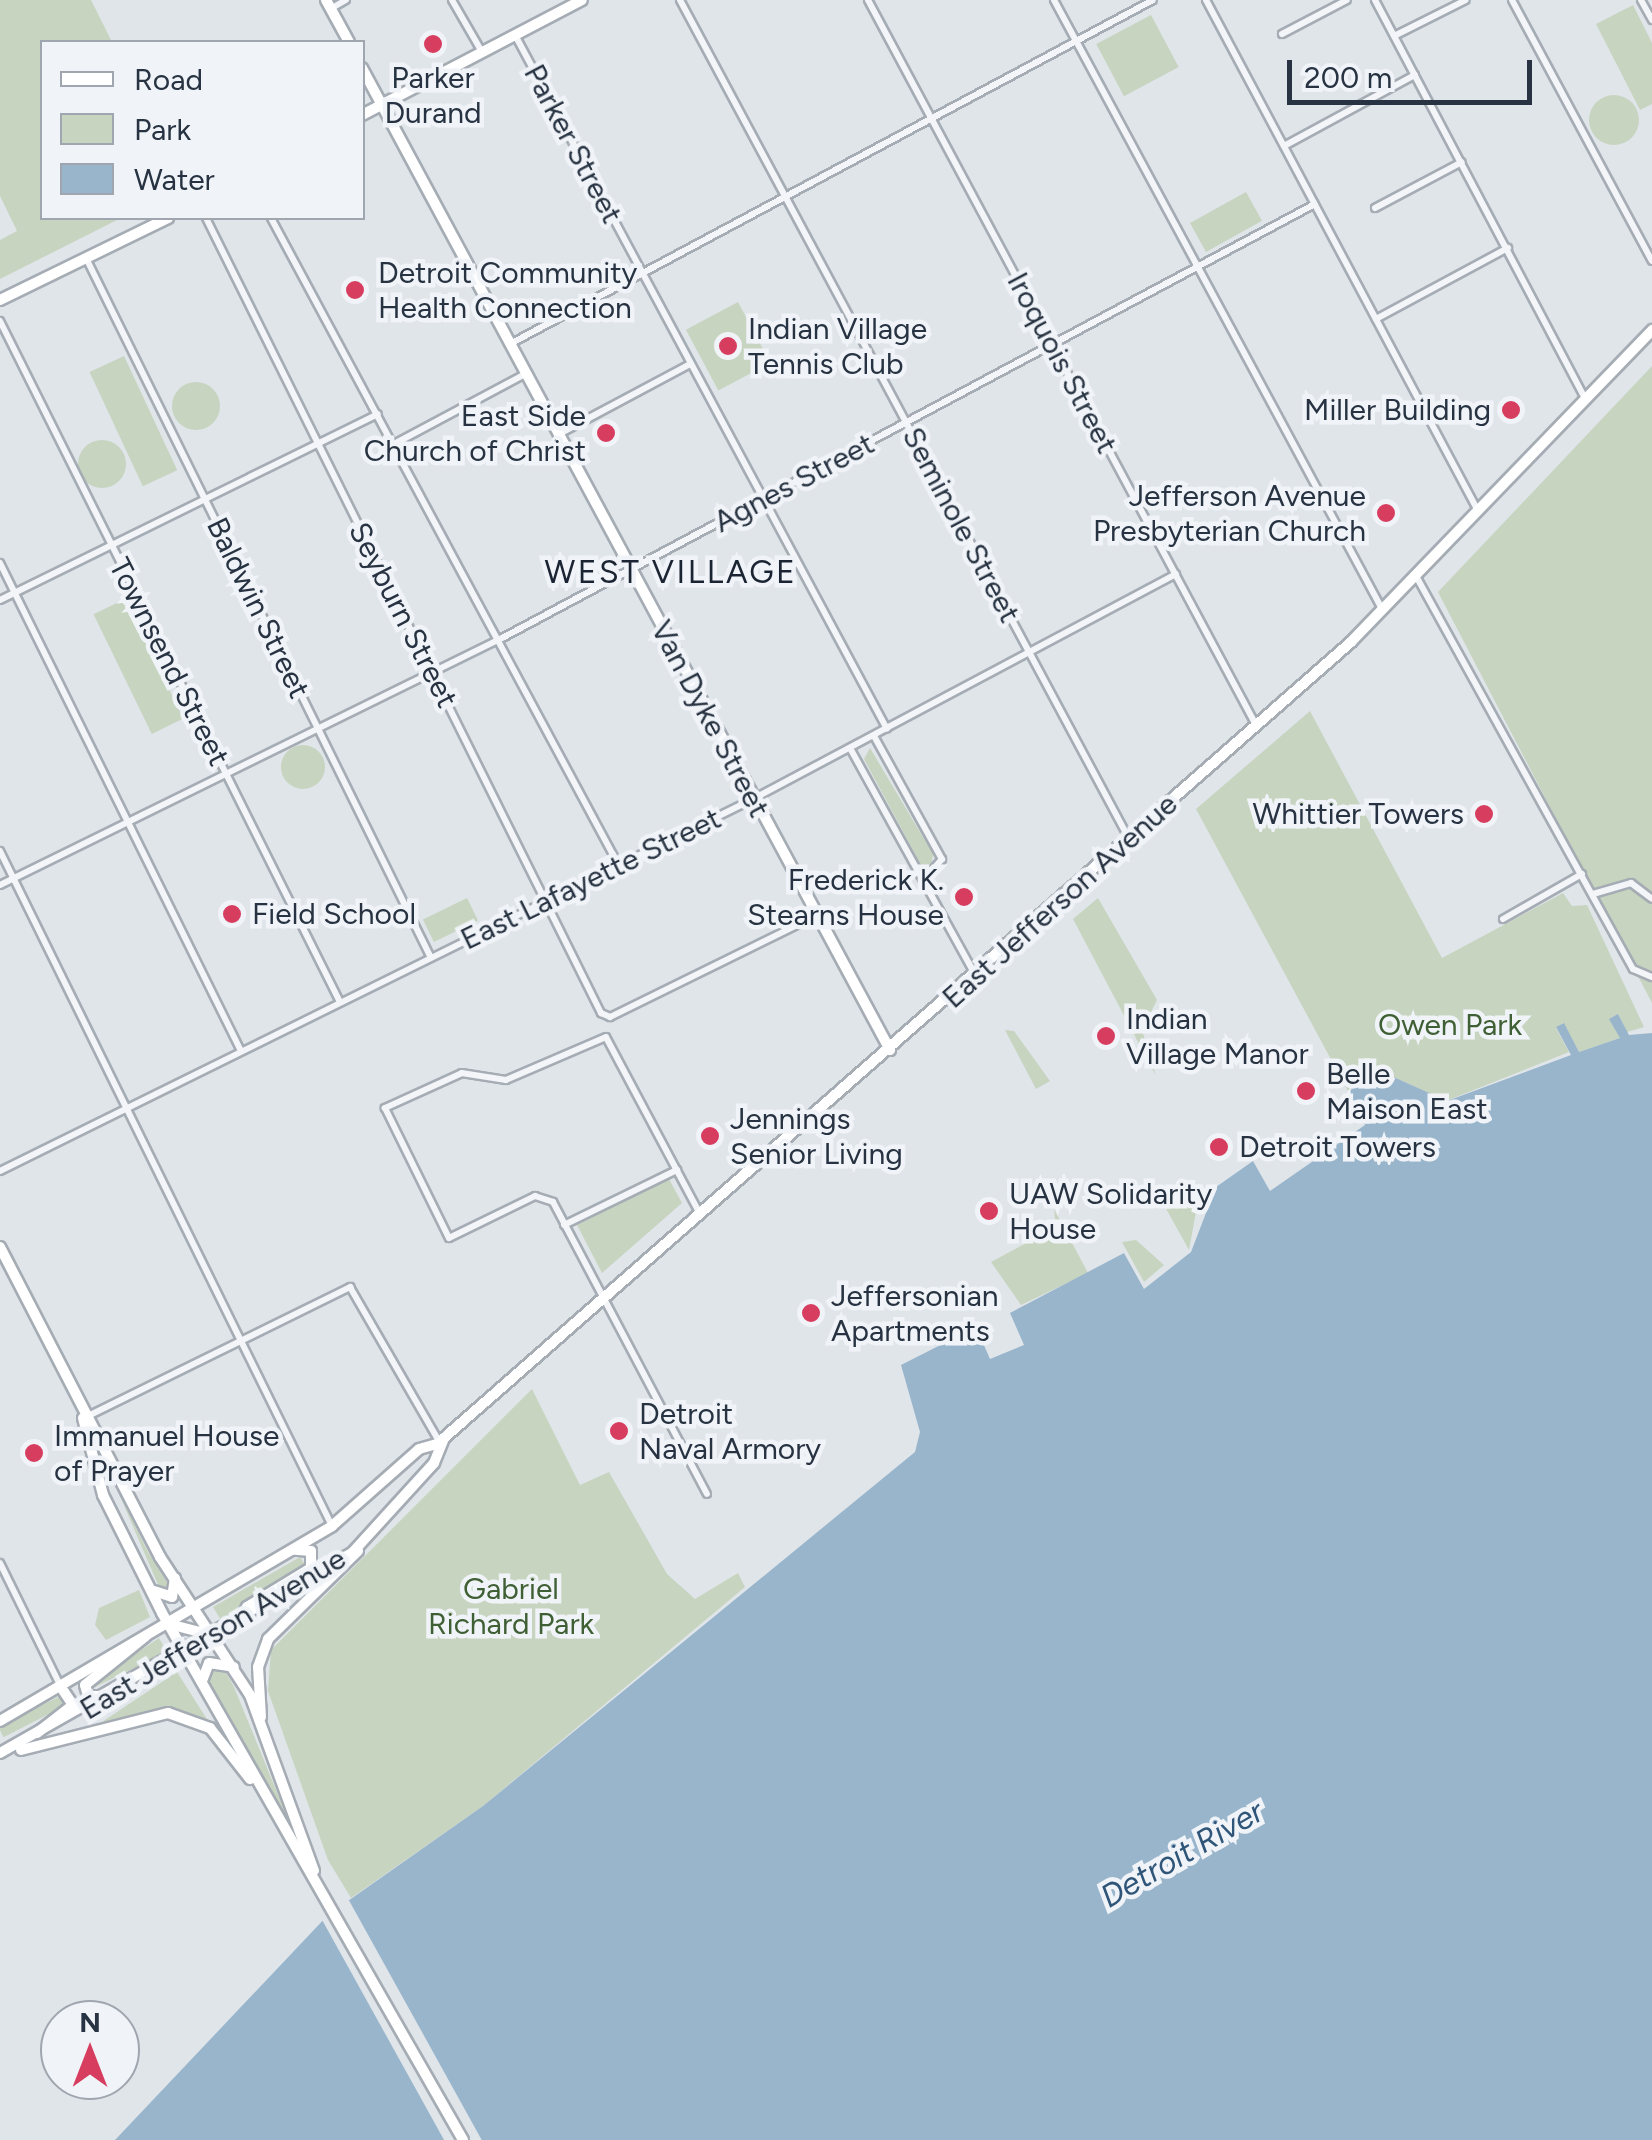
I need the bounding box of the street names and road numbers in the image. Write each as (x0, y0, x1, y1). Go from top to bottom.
street label: Parker Street (516, 58, 630, 230)
street label: Iroquois Street (999, 266, 1125, 460)
street label: Seminole Street (894, 421, 1028, 629)
street label: Agnes Street (708, 426, 880, 540)
street label: Baldwin Street (199, 512, 317, 704)
street label: Seyburn Street (341, 516, 465, 714)
street label: Townsend Street (101, 552, 237, 772)
street label: Van Dyke Street (643, 615, 777, 823)
street label: East Jefferson Avenue (935, 786, 1185, 1016)
street label: East Lafayette Street (455, 800, 727, 958)
street label: East Jefferson Avenue (74, 1541, 352, 1727)

